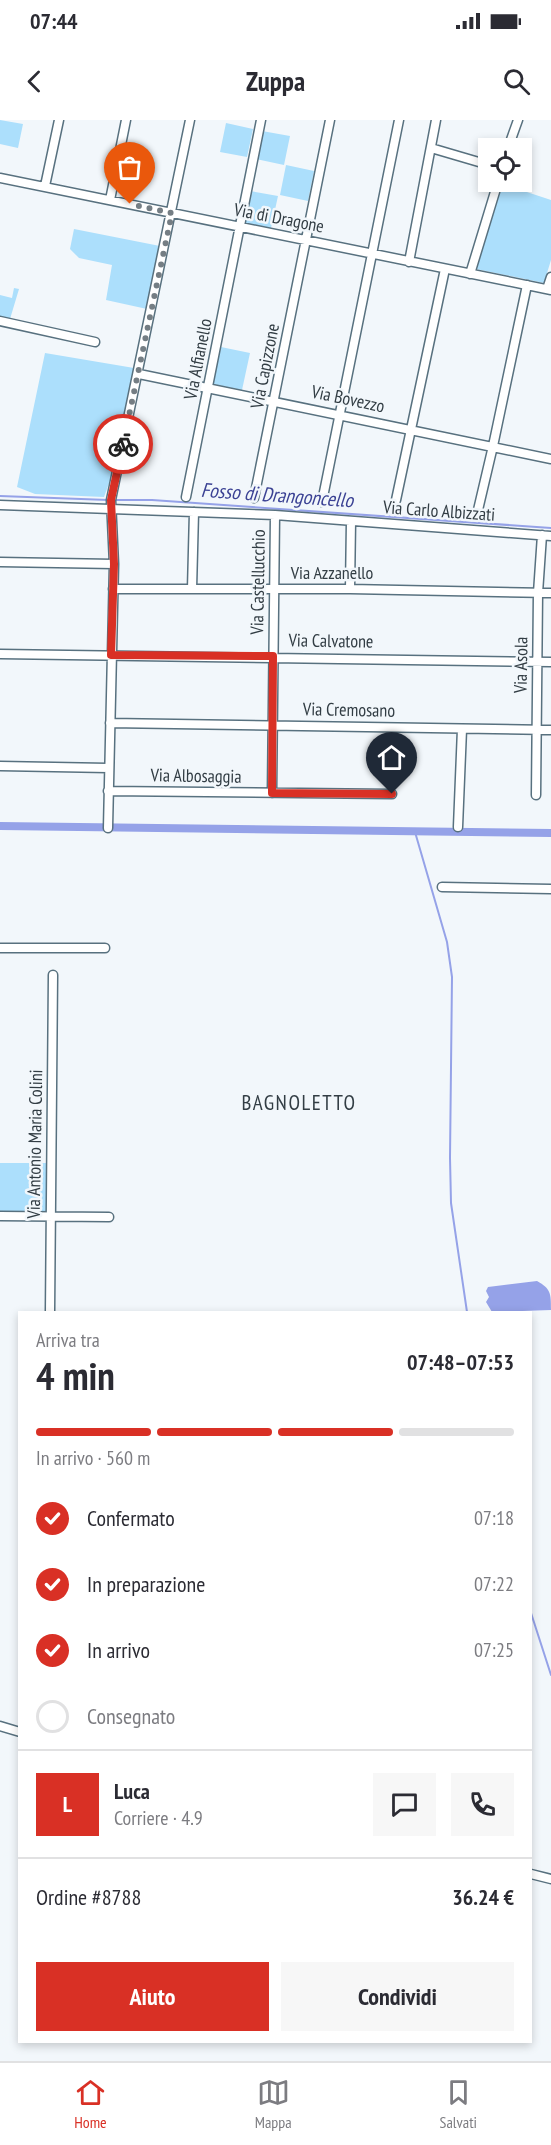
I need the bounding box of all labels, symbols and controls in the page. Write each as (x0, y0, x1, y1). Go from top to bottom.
text: 07:44 (30, 7, 78, 35)
text: Zuppa (246, 64, 305, 98)
icon: back (18, 65, 51, 98)
icon: search (500, 65, 533, 98)
map controls (478, 138, 532, 192)
button: locate (478, 138, 532, 192)
pin (104, 142, 155, 204)
icon: bag (113, 151, 146, 184)
street label: Via di Dragone (231, 197, 326, 238)
street label: Via Alfianello (178, 316, 217, 402)
street label: Via Capizzone (245, 321, 284, 411)
street label: Via Bovezzo (308, 379, 387, 418)
courier (93, 414, 153, 474)
icon: bike (107, 428, 140, 461)
water label: Fosso di Drangoncello (200, 477, 355, 513)
street label: Via Carlo Albizzati (381, 495, 496, 526)
street label: Via Castellucchio (245, 529, 270, 636)
street label: Via Azzanello (290, 561, 374, 584)
street label: Via Calvatone (287, 628, 374, 653)
street label: Via Asola (508, 637, 532, 694)
street label: Via Cremosano (302, 697, 395, 722)
pin (366, 732, 417, 794)
icon: home (375, 741, 408, 774)
street label: Via Albosaggia (149, 763, 242, 788)
street label: Via Antonio Maria Colini (22, 1069, 47, 1220)
district label: BAGNOLETTO (241, 1089, 357, 1116)
text: Arriva tra (36, 1327, 100, 1353)
text: 07:48–07:53 (407, 1348, 514, 1376)
text: 4 min (36, 1350, 115, 1401)
text: In arrivo · 560 m (36, 1445, 150, 1471)
icon: check (36, 1502, 69, 1535)
text: Confermato (87, 1504, 175, 1532)
text: 07:18 (474, 1505, 514, 1531)
icon: check (36, 1568, 69, 1601)
text: In preparazione (87, 1570, 205, 1598)
text: 07:22 (474, 1571, 514, 1597)
icon: check (36, 1634, 69, 1667)
text: In arrivo (87, 1636, 150, 1664)
text: 07:25 (474, 1637, 514, 1663)
text: Consegnato (87, 1702, 175, 1730)
button: chat (373, 1773, 436, 1836)
button: phone (451, 1773, 514, 1836)
text: Luca (114, 1777, 150, 1805)
text: L (63, 1790, 72, 1818)
text: Corriere · 4.9 (114, 1805, 203, 1831)
text: Ordine #8788 (36, 1883, 141, 1911)
text: 36.24 € (452, 1883, 514, 1911)
button: Aiuto (36, 1962, 269, 2031)
button: Condividi (281, 1962, 514, 2031)
tab: Home (74, 2076, 107, 2132)
tab: Mappa (255, 2076, 292, 2132)
tab: Salvati (440, 2076, 477, 2132)

